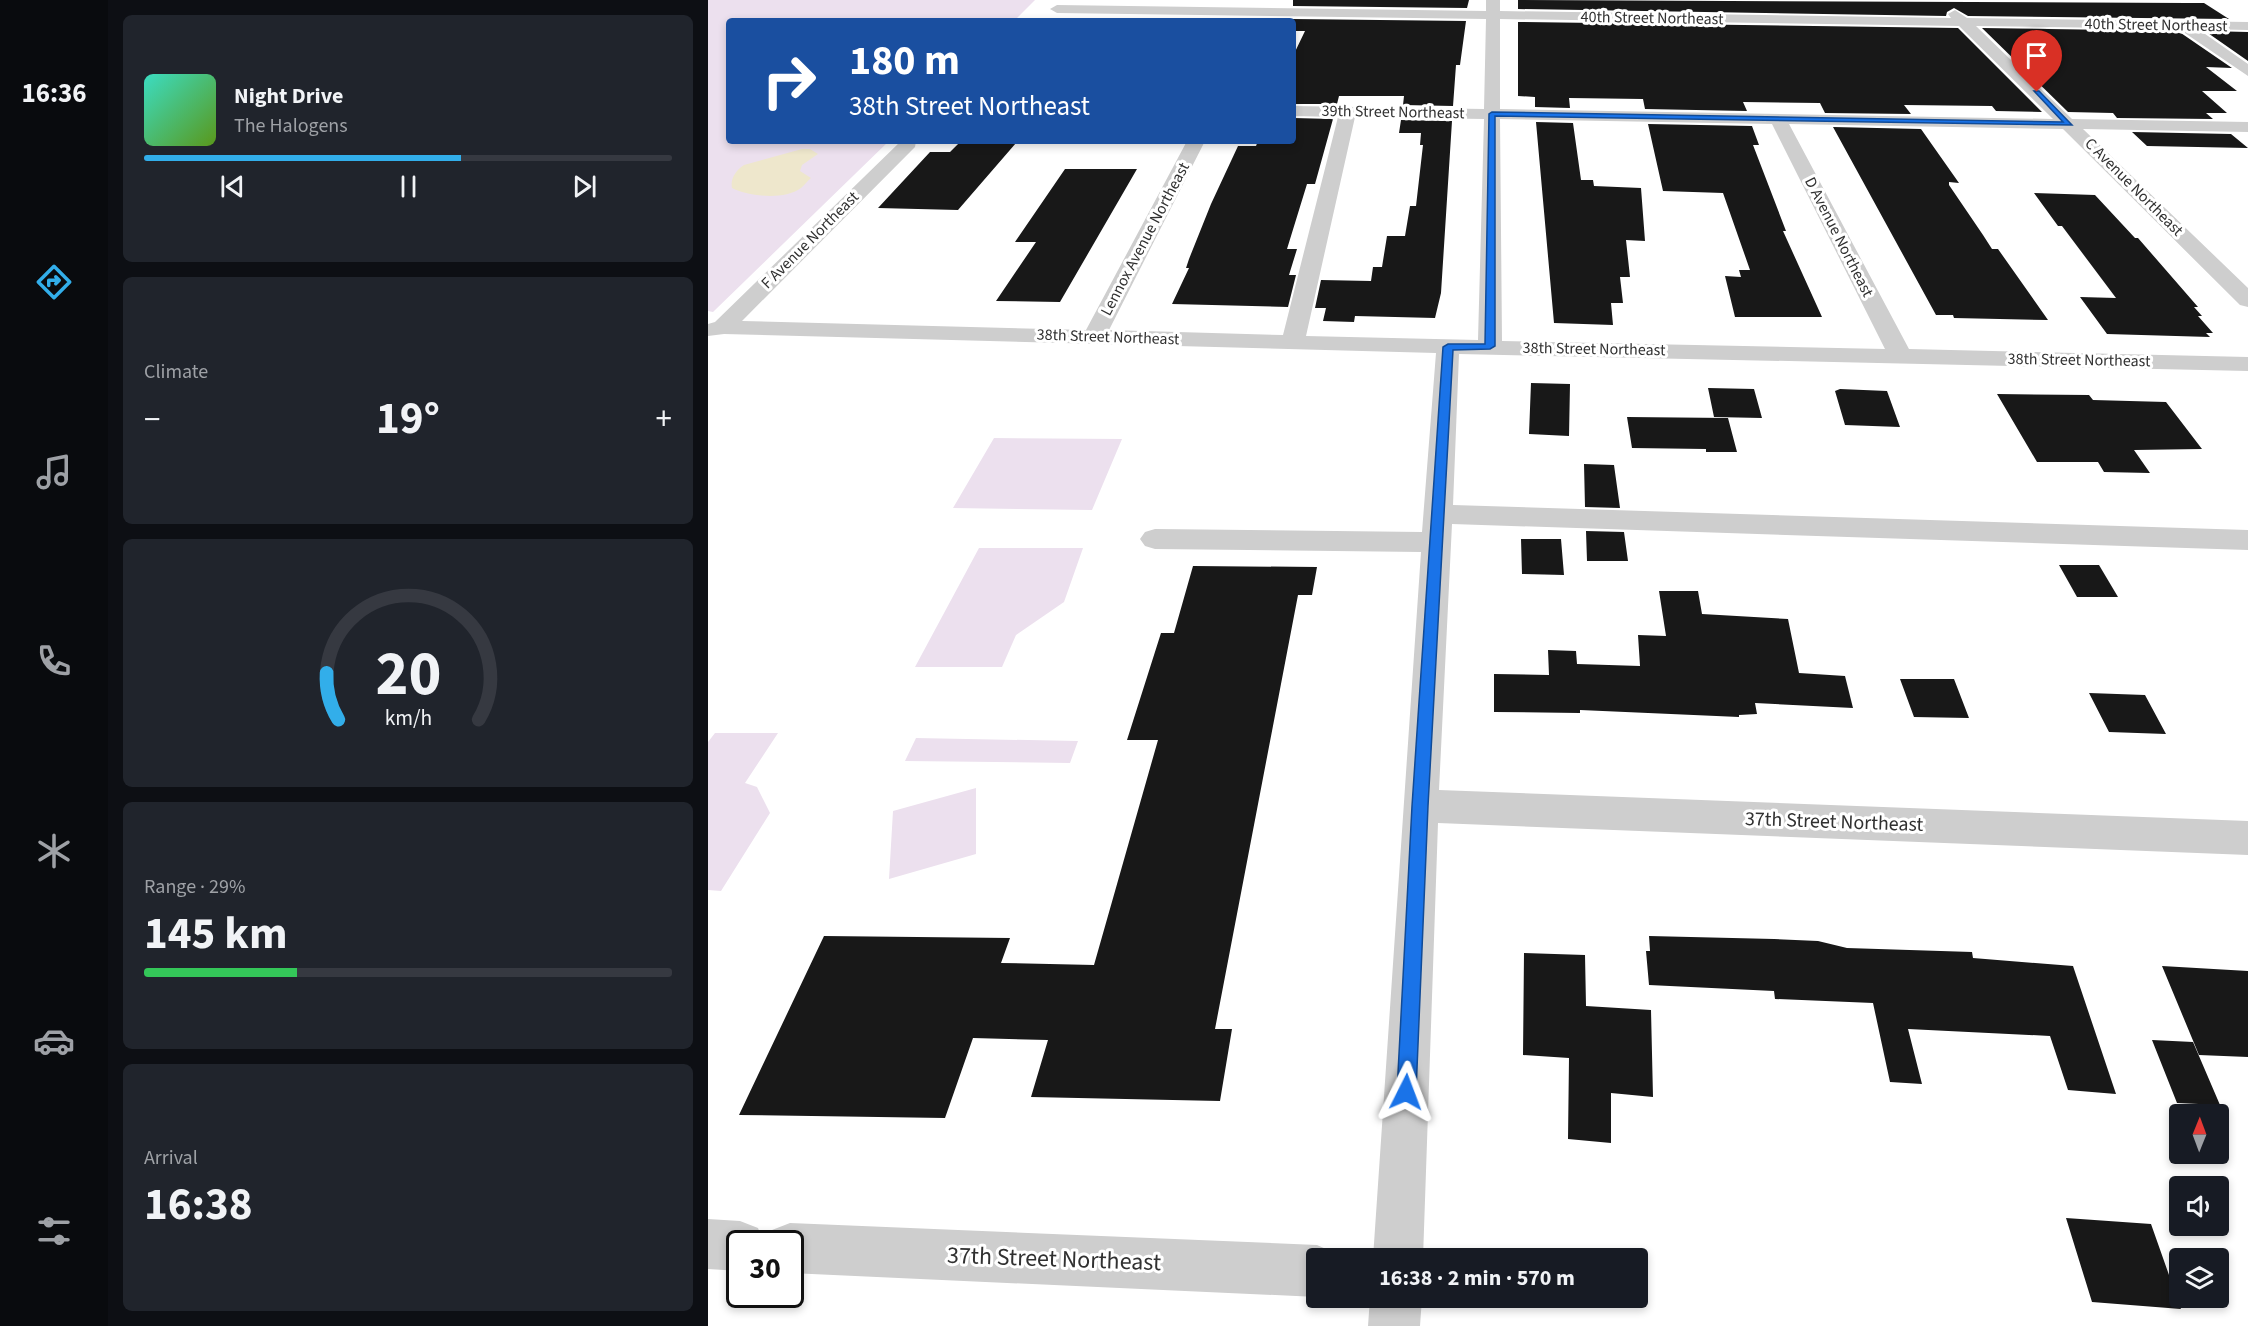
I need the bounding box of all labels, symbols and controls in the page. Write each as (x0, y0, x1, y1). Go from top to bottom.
street label: 40th Street Northeast (1580, 6, 1724, 30)
street label: 40th Street Northeast (2084, 13, 2228, 37)
pin (2011, 30, 2062, 92)
text: 180 m (849, 31, 960, 91)
icon: arrive (2020, 39, 2053, 72)
icon: right (750, 42, 828, 120)
text: 16:36 (21, 74, 87, 113)
text: Night Drive (234, 80, 343, 112)
text: 38th Street Northeast (849, 87, 1090, 126)
street label: 39th Street Northeast (1321, 100, 1465, 124)
text: The Halogens (234, 112, 348, 140)
street label: C Avenue Northeast (2080, 133, 2189, 242)
street label: Lennox Avenue Northeast (1095, 158, 1195, 319)
icon: previous (216, 170, 249, 203)
icon: pause (392, 170, 425, 203)
icon: next (568, 170, 601, 203)
street label: D Avenue Northeast (1799, 173, 1879, 301)
street label: F Avenue Northeast (756, 186, 864, 294)
icon: directions (33, 261, 75, 303)
street label: 38th Street Northeast (1036, 324, 1180, 351)
street label: 38th Street Northeast (1522, 337, 1666, 361)
street label: 38th Street Northeast (2007, 348, 2151, 372)
text: Climate (144, 358, 208, 386)
text: 19° (376, 387, 440, 451)
text: − (144, 396, 160, 443)
text: + (656, 396, 672, 443)
icon: music (33, 451, 75, 493)
text: 20 (375, 630, 441, 719)
icon: phone (33, 640, 75, 682)
text: km/h (384, 703, 432, 734)
street label: 37th Street Northeast (1744, 805, 1924, 839)
icon: climate (33, 830, 75, 872)
text: Range · 29% (144, 873, 245, 901)
text: 145 km (144, 902, 288, 966)
icon: car (33, 1020, 75, 1062)
position arrow (1374, 1060, 1438, 1124)
north arrow (2169, 1104, 2229, 1164)
map controls (2169, 1104, 2229, 1308)
text: Arrival (144, 1144, 198, 1172)
text: 16:38 (144, 1173, 253, 1237)
button: sound (2169, 1176, 2229, 1236)
icon: filters (33, 1210, 75, 1252)
speed limit sign: 30 (726, 1230, 804, 1308)
street label: 37th Street Northeast (946, 1238, 1162, 1280)
button: layers (2169, 1248, 2229, 1308)
text: 16:38 · 2 min · 570 m (1379, 1262, 1575, 1294)

